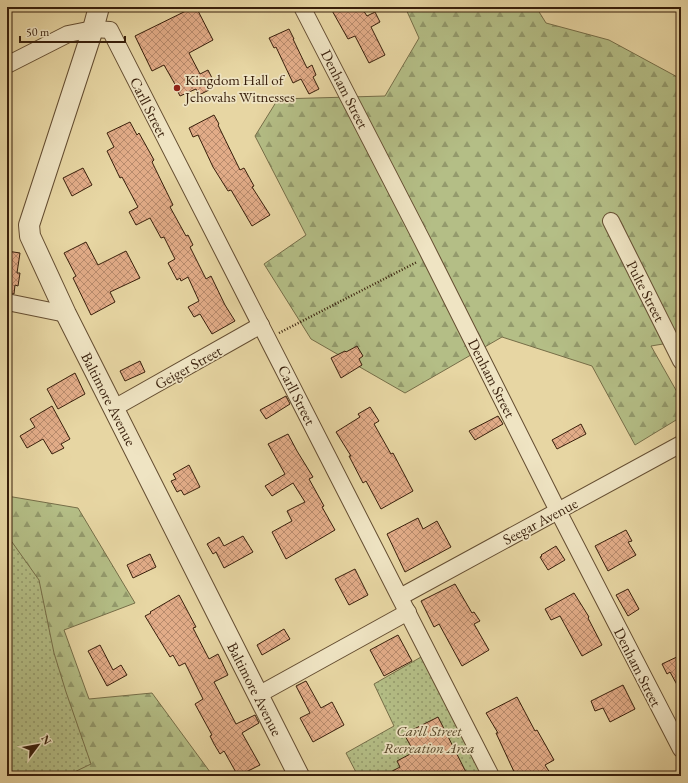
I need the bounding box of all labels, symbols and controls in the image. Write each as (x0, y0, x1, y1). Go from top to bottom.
scale bar (20, 18, 125, 44)
text: 50 m (26, 24, 50, 40)
street label: Denham Street (317, 46, 373, 132)
place label: Kingdom Hall of Jehovahs Witnesses (183, 70, 295, 106)
street label: Carll Street (126, 74, 172, 140)
marker: Kingdom Hall of Jehovahs Witnesses (172, 83, 182, 93)
street label: Pulte Street (622, 257, 670, 325)
street label: Denham Street (464, 335, 520, 421)
street label: Geiger Street (151, 341, 225, 393)
street label: Baltimore Avenue (77, 349, 141, 449)
street label: Carll Street (274, 362, 320, 428)
street label: Seegar Avenue (499, 493, 581, 549)
street label: Denham Street (610, 624, 666, 710)
street label: Baltimore Avenue (223, 639, 287, 739)
park label: Carll Street Recreation Area (383, 721, 475, 757)
north arrow (18, 725, 58, 765)
text: N (38, 732, 55, 747)

